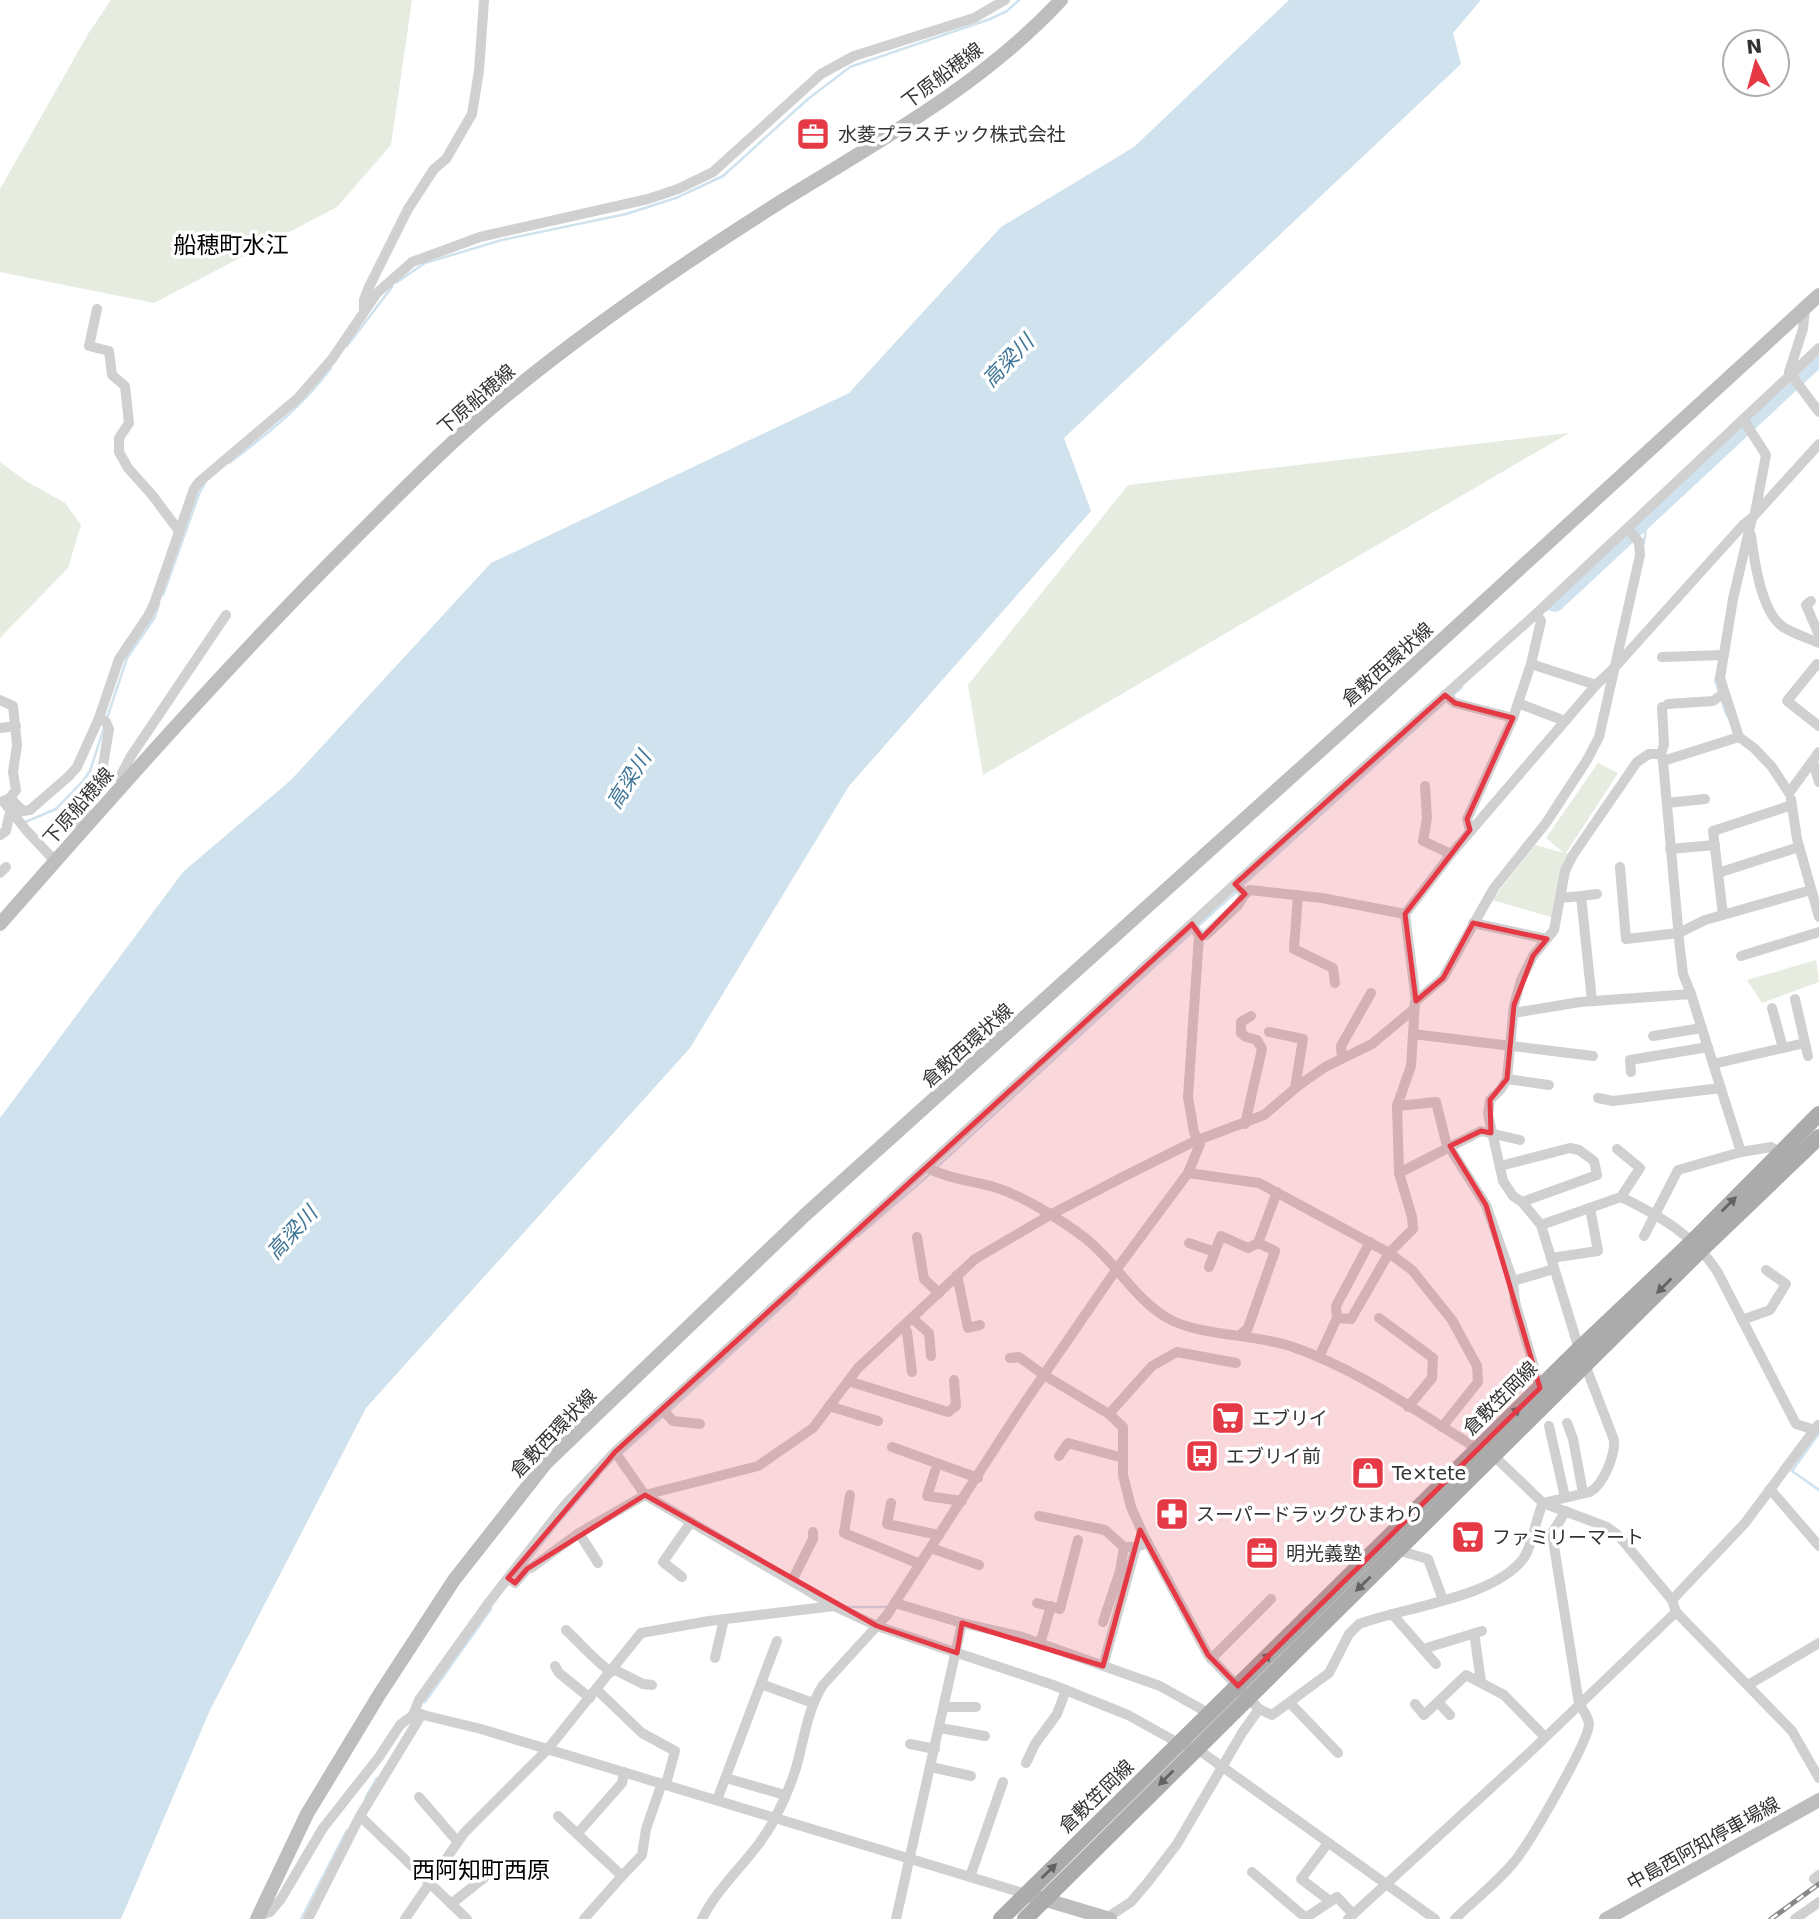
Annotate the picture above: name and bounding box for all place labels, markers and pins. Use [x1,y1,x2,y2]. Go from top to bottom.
office icon: 水菱プラスチック株式会社 [794,115,832,153]
place label: 水菱プラスチック株式会社 [838,123,1066,145]
supermarket icon: エブリイ [1209,1399,1247,1437]
place label: エブリイ [1252,1407,1328,1429]
bus stop icon: エブリイ前 [1183,1437,1221,1475]
place label: エブリイ前 [1226,1445,1321,1467]
shop icon: Te×tete [1349,1454,1387,1492]
place label: Te×tete [1391,1462,1466,1484]
pharmacy icon: スーパードラッグひまわり [1153,1495,1191,1533]
place label: スーパードラッグひまわり [1196,1503,1424,1525]
supermarket icon: ファミリーマート [1449,1518,1487,1556]
place label: ファミリーマート [1492,1526,1644,1548]
office icon: 明光義塾 [1243,1534,1281,1572]
place label: 明光義塾 [1286,1542,1362,1564]

